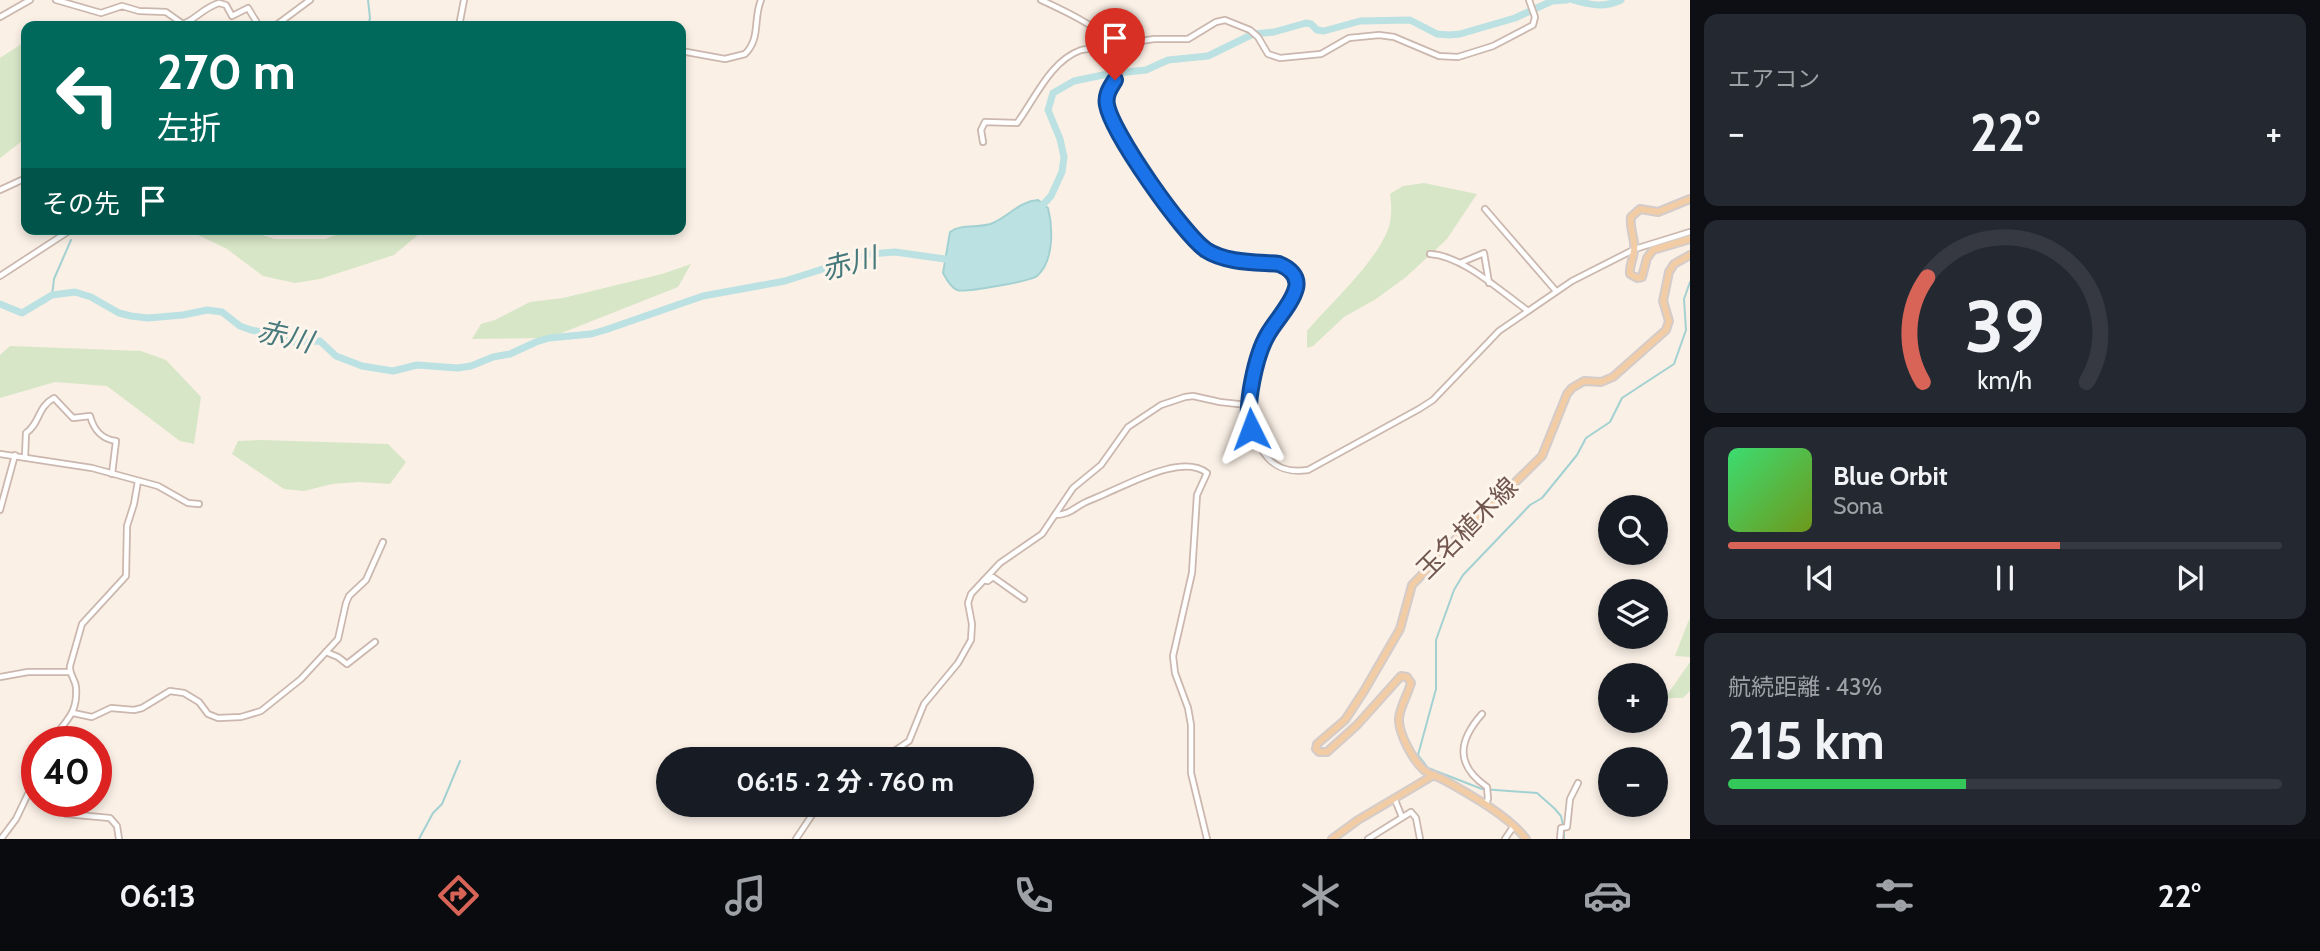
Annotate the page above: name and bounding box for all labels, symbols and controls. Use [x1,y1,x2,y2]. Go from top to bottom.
pin [1085,8,1145,80]
icon: arrive [1096,19,1134,57]
text: 270 m [157,42,296,101]
icon: left [42,49,133,140]
text: エアコン [1728,65,1820,93]
text: 22° [1970,101,2040,164]
text: 左折 [157,108,221,147]
text: − [1728,109,1745,156]
text: + [2265,109,2282,156]
icon: arrive [134,182,172,220]
text: その先 [42,188,120,220]
water label: 赤川 [818,239,883,286]
text: 39 [1965,283,2045,371]
water label: 赤川 [254,313,319,360]
text: km/h [1978,365,2032,395]
position arrow [1214,392,1288,466]
text: Blue Orbit [1833,460,1948,492]
street label: 玉名植木線 [1410,471,1524,585]
text: Sona [1833,492,1883,520]
map controls [1598,495,1668,817]
button: search [1598,495,1668,565]
icon: previous [1801,559,1839,597]
icon: pause [1986,559,2024,597]
icon: next [2171,559,2209,597]
button: layers [1598,579,1668,649]
button: + [1598,663,1668,733]
text: 航続距離 · 43% [1728,673,1882,701]
text: 215 km [1728,709,1885,772]
speed limit sign: 40 [21,726,112,817]
button: − [1598,747,1668,817]
text: 06:15 · 2 分 · 760 m [736,766,954,798]
icon: directions [434,871,483,920]
icon: music [721,871,770,920]
icon: phone [1009,871,1058,920]
icon: climate [1296,871,1345,920]
icon: car [1583,871,1632,920]
icon: filters [1870,871,1919,920]
text: 06:13 [119,876,196,915]
text: 22° [2158,876,2201,915]

